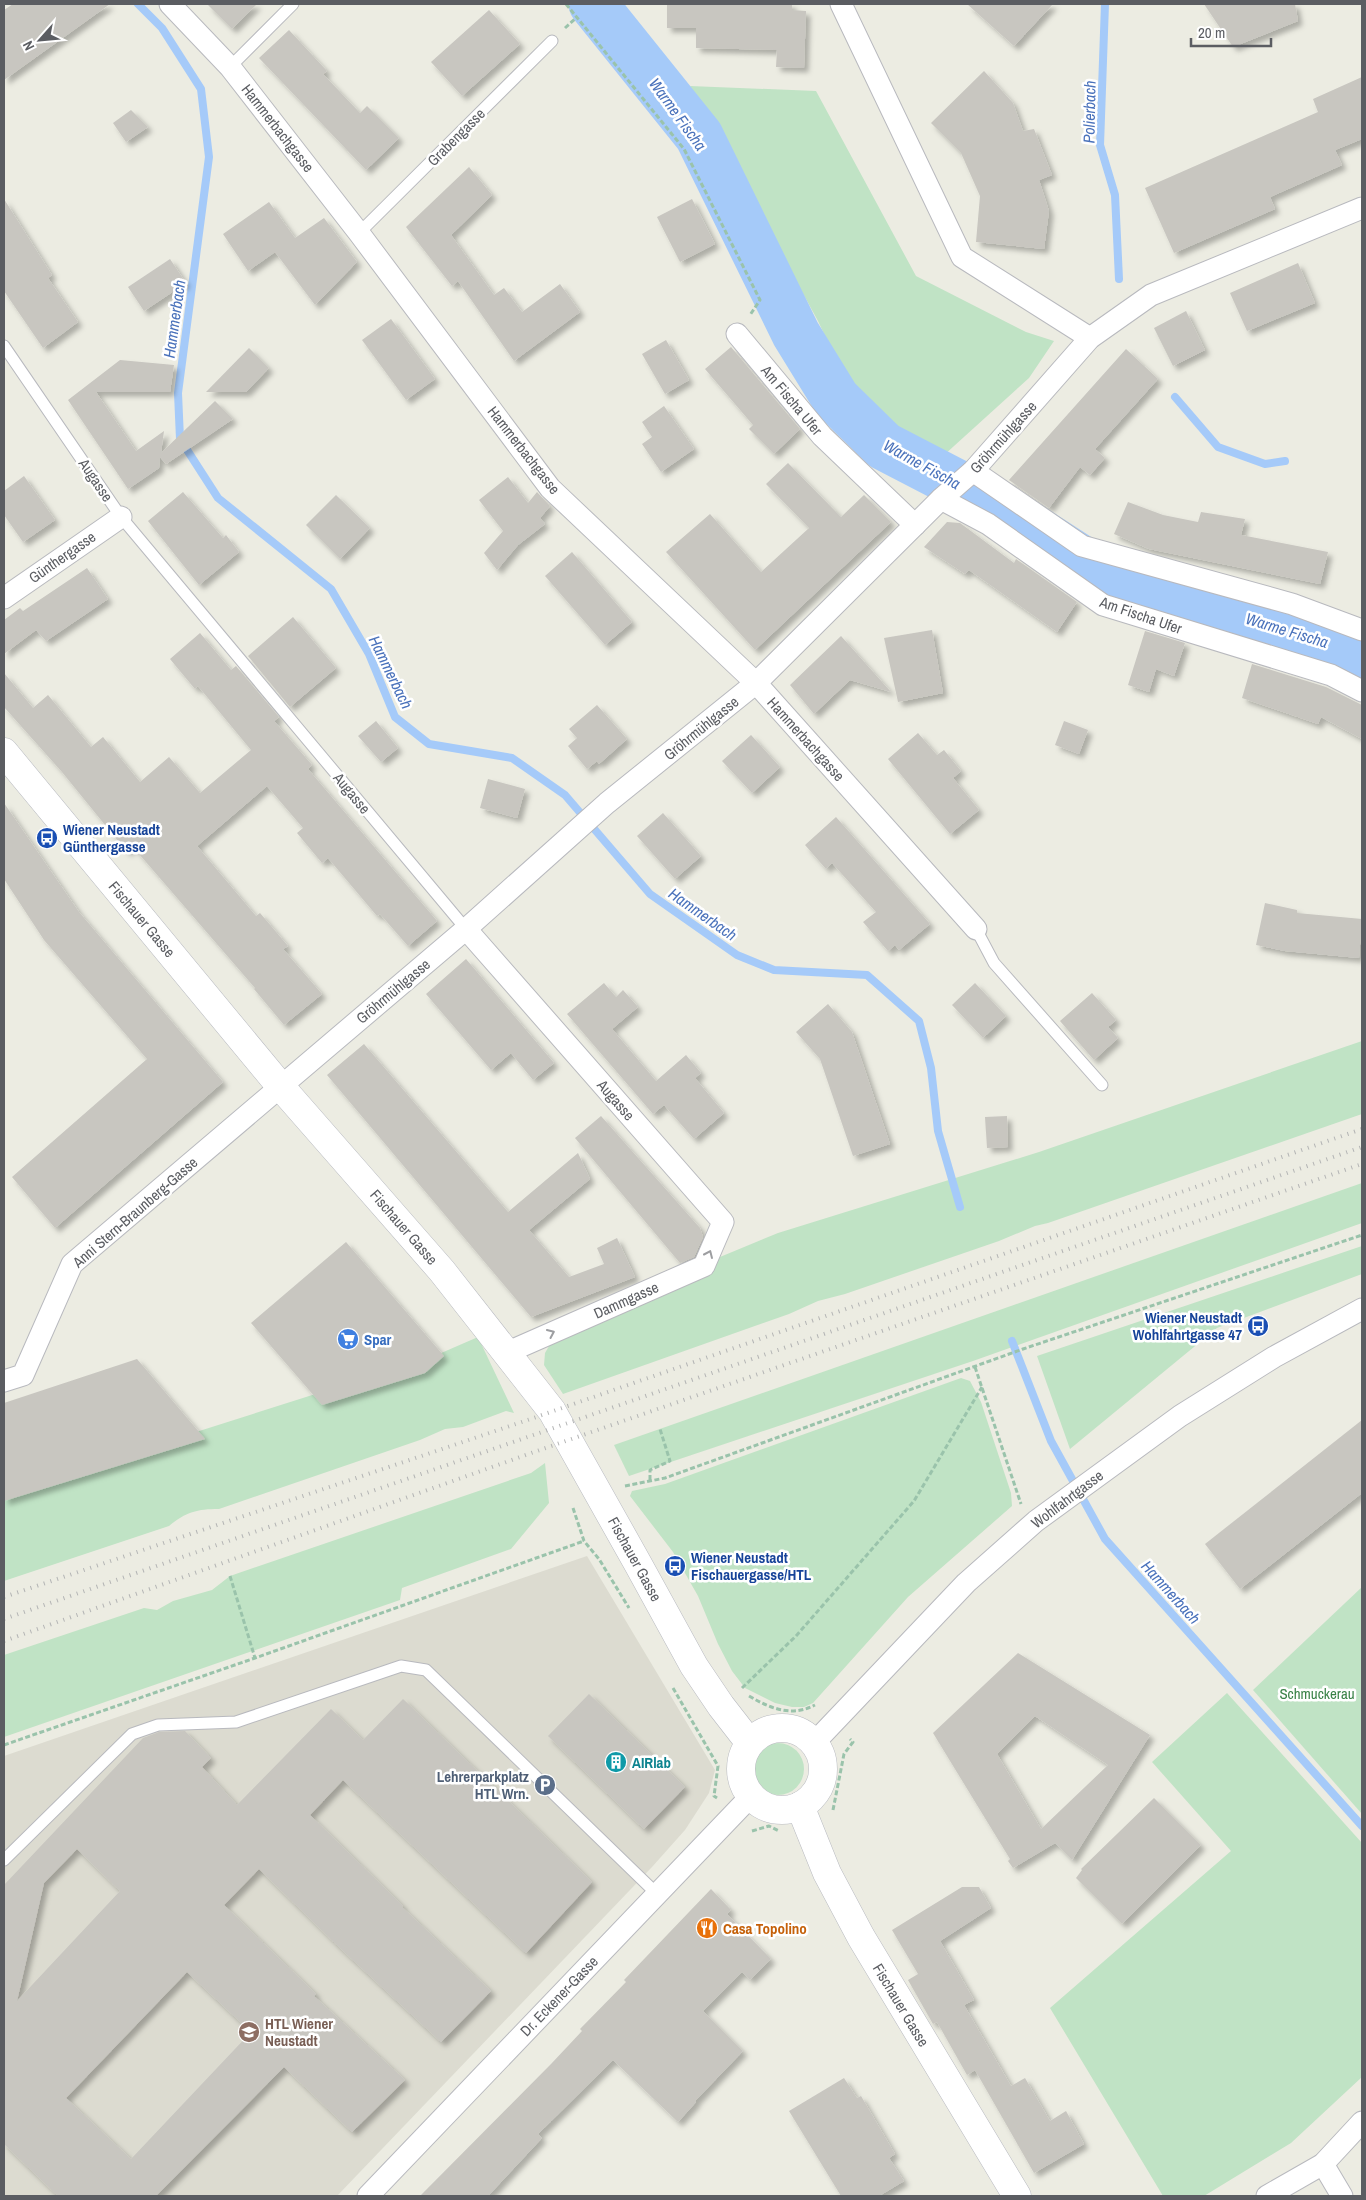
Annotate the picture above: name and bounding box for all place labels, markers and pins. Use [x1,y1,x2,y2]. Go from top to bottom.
place label: Wiener Neustadt Günthergasse [63,819,160,857]
bus stop icon: Wiener Neustadt Günthergasse [35,826,59,850]
place label: Wiener Neustadt Wohlfahrtgasse 47 [1133,1307,1242,1345]
bus stop icon: Wiener Neustadt Wohlfahrtgasse 47 [1246,1314,1270,1338]
supermarket icon: Spar [336,1327,360,1351]
place label: Spar [364,1329,392,1350]
place label: Wiener Neustadt Fischauergasse/HTL [691,1547,812,1585]
bus stop icon: Wiener Neustadt Fischauergasse/HTL [663,1554,687,1578]
building icon: AIRlab [604,1750,628,1774]
place label: AIRlab [632,1752,671,1773]
place label: Lehrerparkplatz HTL Wrn. [437,1766,529,1804]
parking icon: Lehrerparkplatz HTL Wrn. [533,1773,557,1797]
restaurant icon: Casa Topolino [695,1916,719,1940]
place label: Casa Topolino [723,1918,807,1939]
place label: HTL Wiener Neustadt [265,2013,333,2051]
school or university icon: HTL Wiener Neustadt [237,2020,261,2044]

